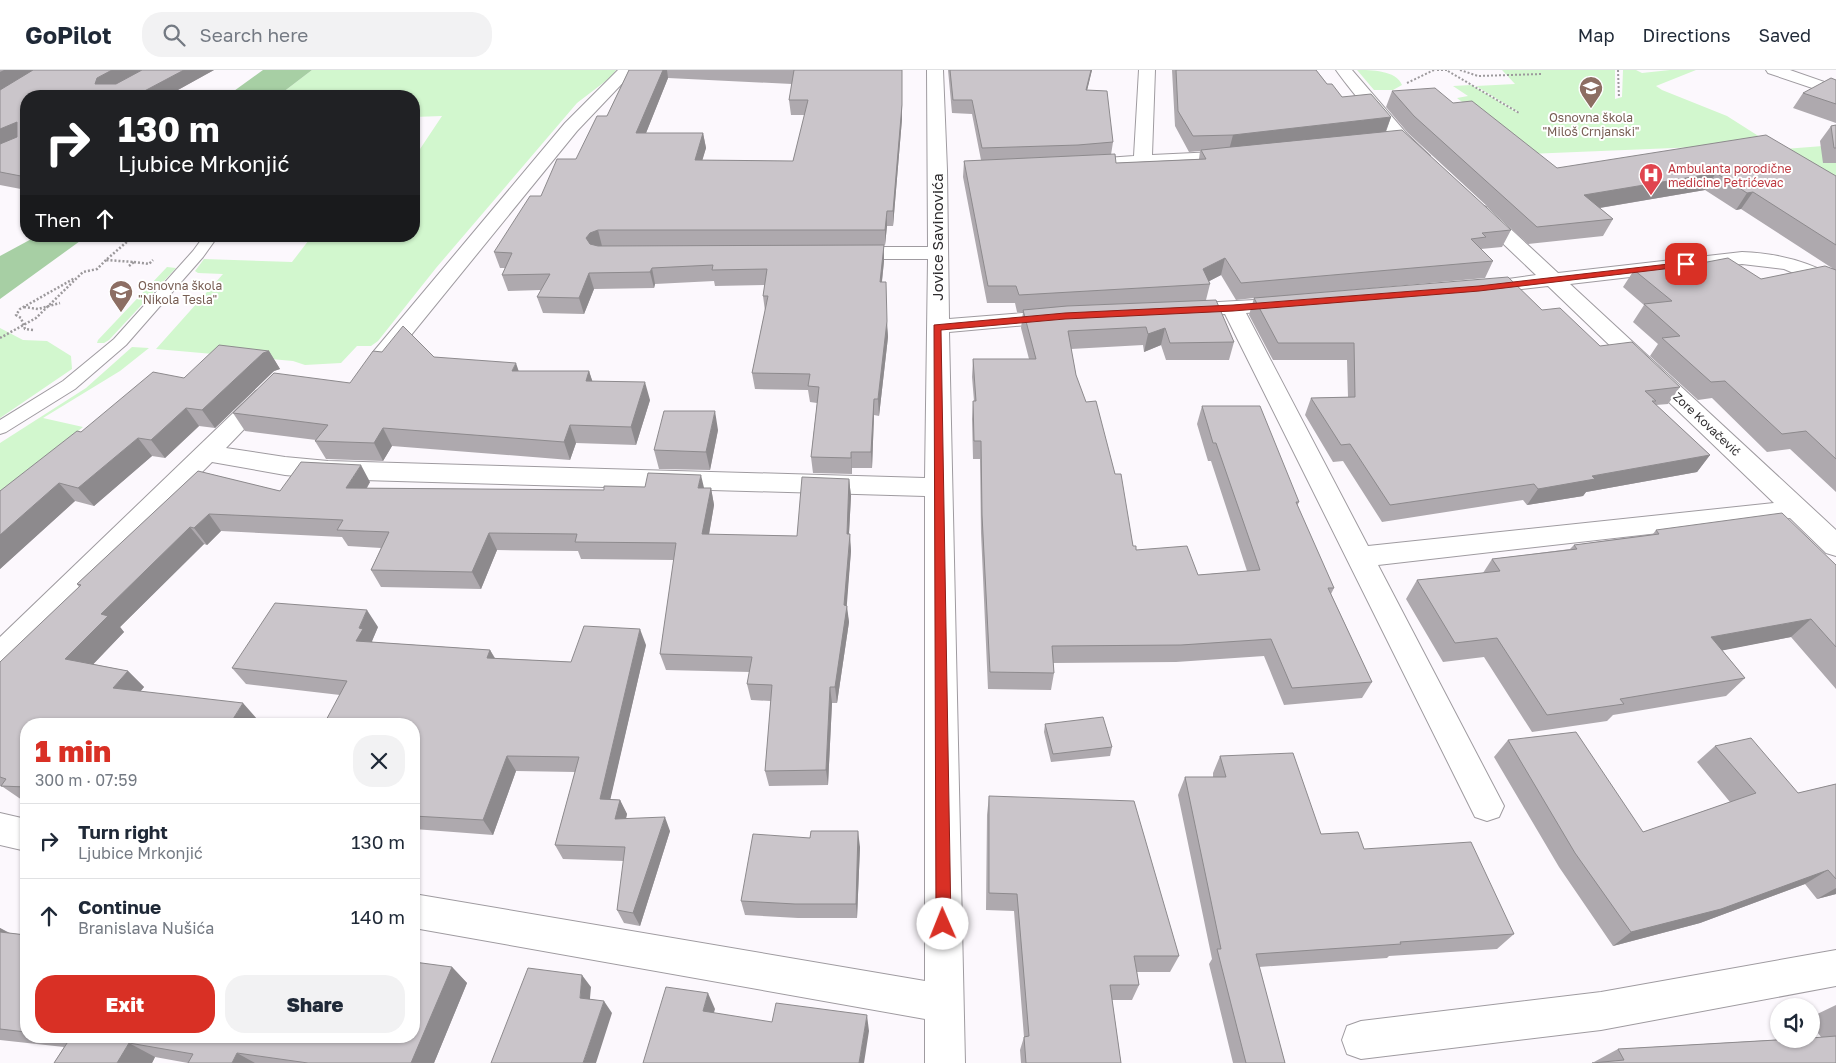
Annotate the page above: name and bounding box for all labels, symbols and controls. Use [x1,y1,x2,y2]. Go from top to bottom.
search box [142,12,492,57]
text: GoPilot [25,20,112,49]
icon: search [160,21,188,49]
text: Search here [200,23,308,46]
text: Map [1578,24,1614,46]
text: Directions [1642,24,1730,46]
text: Saved [1758,24,1811,46]
school or university icon: Osnovna škola "Miloš Crnjanski" [1578,75,1604,109]
text: 130 m [118,108,220,150]
icon: right [35,110,100,175]
place label: Osnovna škola "Miloš Crnjanski" [1542,110,1640,139]
text: Ljubice Mrkonjić [118,150,289,177]
place label: Ambulanta porodične medicine Petrićevac [1668,161,1792,190]
hospital icon: Ambulanta porodične medicine Petrićevac [1638,162,1664,196]
street label: Jovice Savinovića [928,173,946,301]
icon: ahead [91,205,119,233]
text: Then [35,208,81,231]
pin [1665,243,1707,285]
icon: arrive [1672,250,1700,278]
place label: Osnovna škola "Nikola Tesla" [138,278,222,307]
school or university icon: Osnovna škola "Nikola Tesla" [108,279,134,313]
street label: Zore Kovačević [1670,389,1744,459]
text: 1 min [35,733,111,769]
button: close [353,735,405,787]
text: 300 m · 07:59 [35,770,137,790]
text: Turn right [78,820,168,843]
icon: right [35,827,63,855]
text: 130 m [351,830,405,853]
text: Ljubice Mrkonjić [78,843,203,863]
text: Continue [78,895,161,918]
position arrow [916,897,968,949]
icon: ahead [35,902,63,930]
text: 140 m [351,905,405,928]
text: Branislava Nušića [78,918,214,938]
button: Exit [35,975,215,1033]
button: Share [225,975,405,1033]
map controls [1770,998,1820,1048]
button: sound [1770,998,1820,1048]

